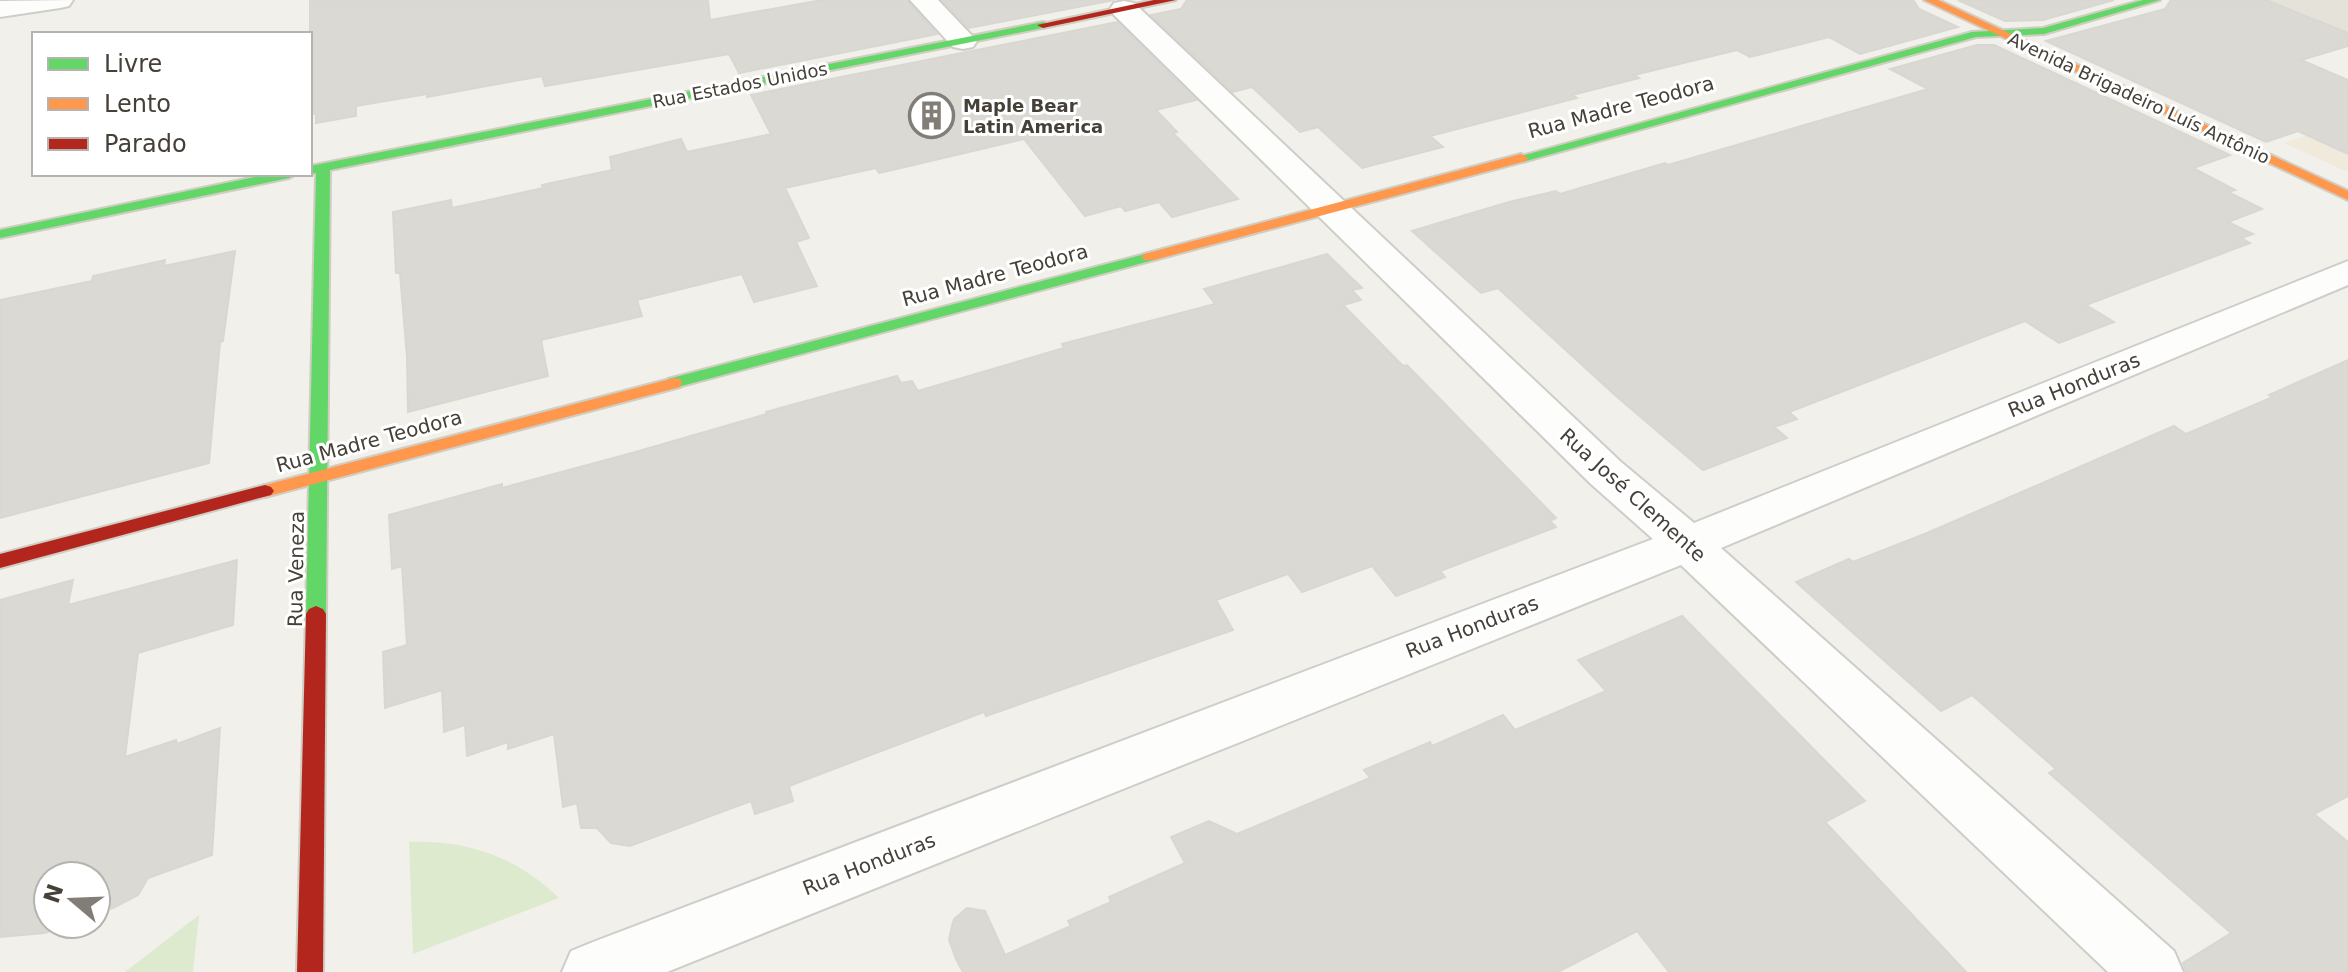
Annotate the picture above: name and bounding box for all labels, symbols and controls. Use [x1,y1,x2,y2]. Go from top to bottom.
street label: Avenida Brigadeiro Luís Antônio [2005,28,2273,168]
legend [32,32,312,176]
text: Livre [104,50,162,78]
street label: Rua Estados Unidos [651,58,829,112]
street label: Rua Madre Teodora [1525,71,1717,143]
text: Lento [104,90,171,118]
building icon: Maple Bear Latin America [908,91,956,139]
place label: Maple Bear Latin America [963,95,1103,137]
text: Parado [104,130,187,158]
street label: Rua Madre Teodora [899,239,1091,311]
street label: Rua Honduras [2004,348,2144,422]
street label: Rua Madre Teodora [273,405,465,477]
street label: Rua José Clemente [1555,423,1711,567]
street label: Rua Veneza [283,511,309,627]
street label: Rua Honduras [1402,591,1542,663]
street label: Rua Honduras [799,828,939,900]
north arrow [32,860,112,940]
text: N [39,881,68,906]

